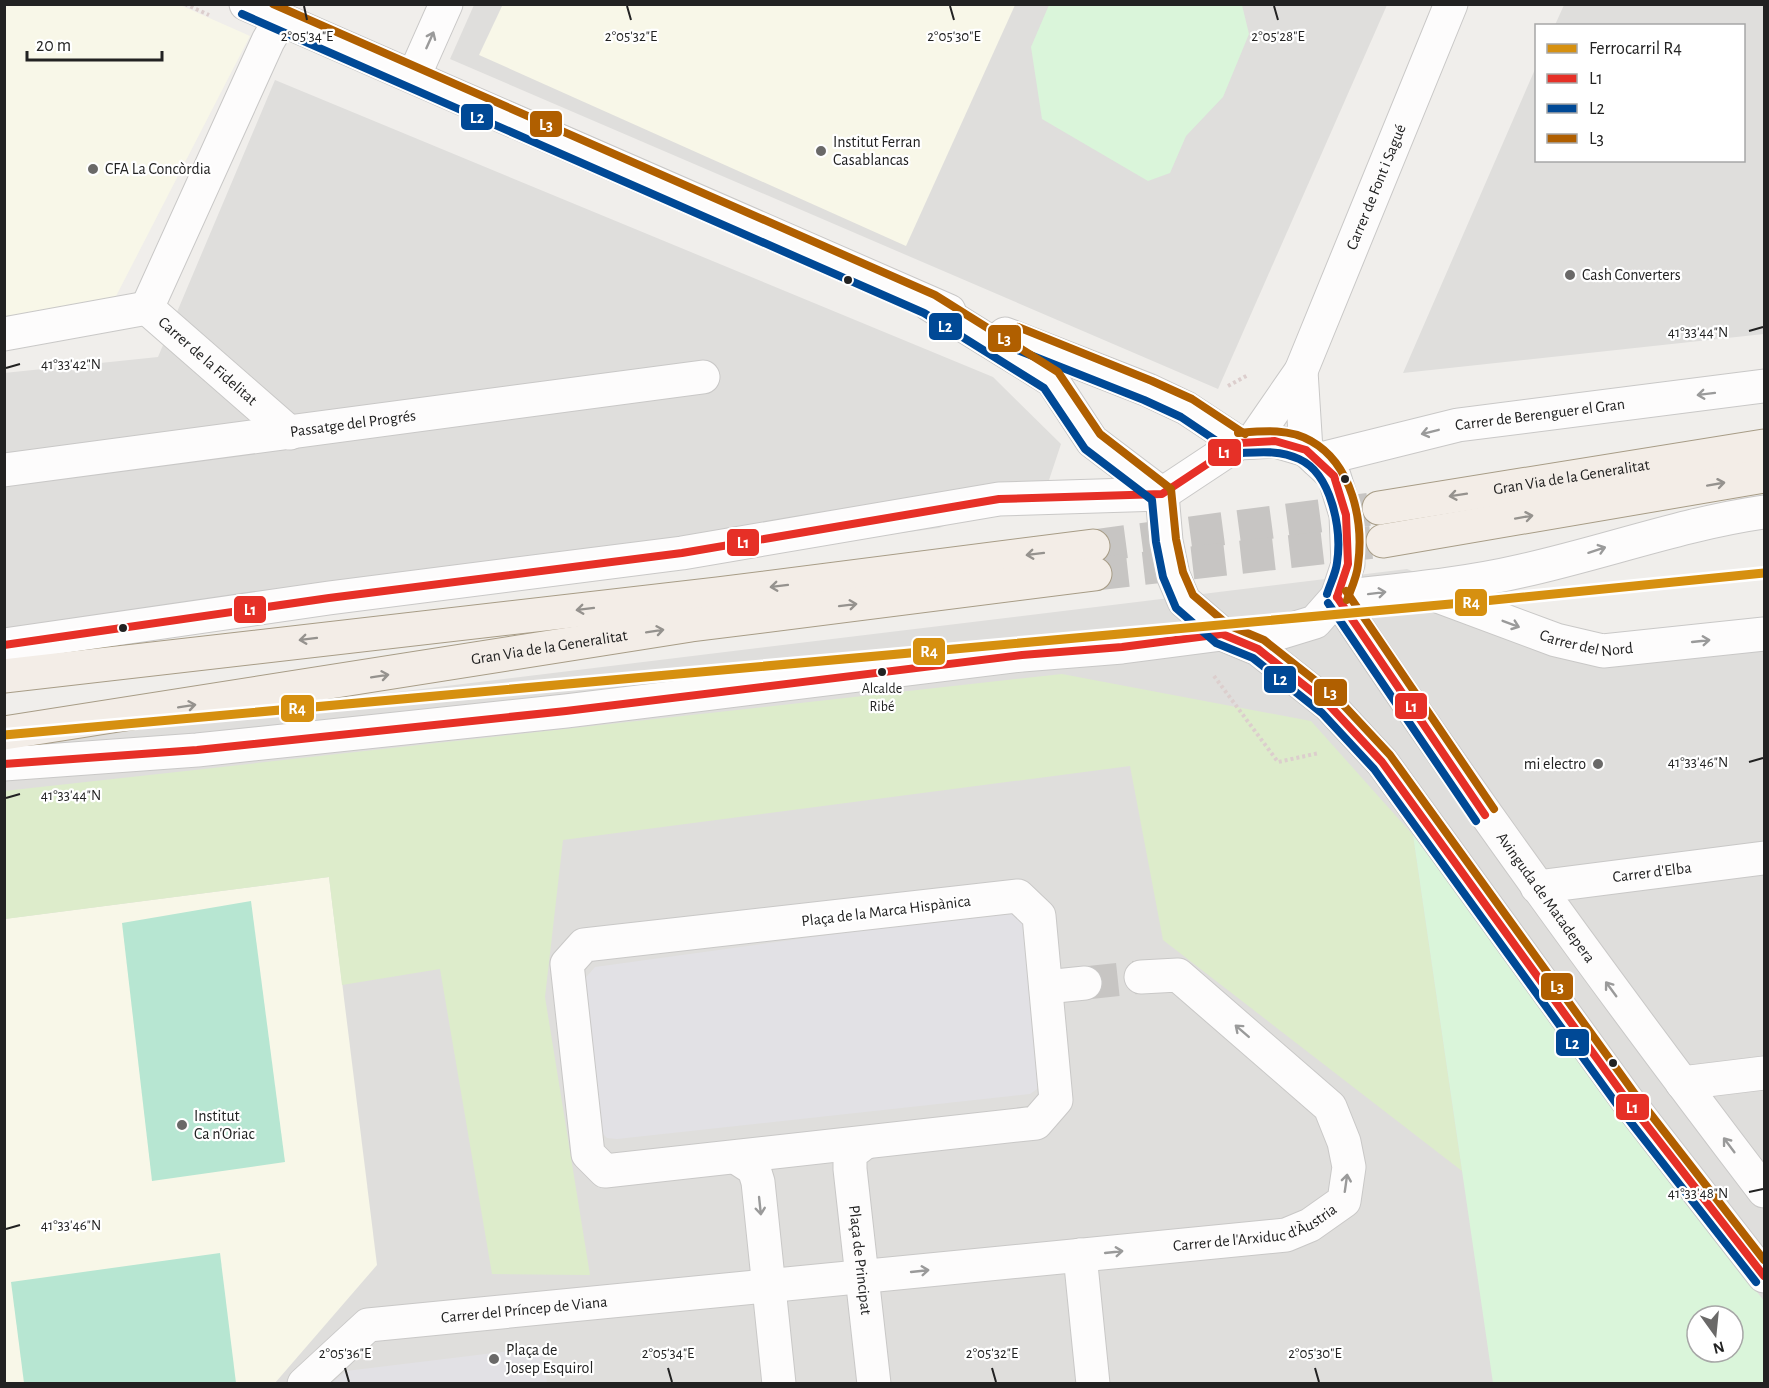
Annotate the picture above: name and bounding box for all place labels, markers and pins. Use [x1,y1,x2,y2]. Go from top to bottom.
place label: Institut Ferran Casablancas [833,134,921,168]
marker: Institut Ferran Casablancas [814,144,828,158]
place label: CFA La Concòrdia [105,161,211,177]
marker: CFA La Concòrdia [86,162,100,176]
place label: Cash Converters [1582,267,1681,283]
marker: Cash Converters [1563,268,1577,282]
unlabelled marker [842,274,854,286]
unlabelled marker [1339,473,1351,485]
unlabelled marker [117,622,129,634]
marker: Alcalde Ribé [876,666,888,678]
place label: Alcalde Ribé [862,682,902,714]
place label: mi electro [1524,756,1586,772]
marker: mi electro [1591,757,1605,771]
unlabelled marker [1607,1057,1619,1069]
place label: Institut Ca n'Oriac [194,1108,255,1142]
marker: Institut Ca n'Oriac [175,1118,189,1132]
place label: Plaça de Josep Esquirol [506,1342,593,1376]
marker: Plaça de Josep Esquirol [487,1352,501,1366]

